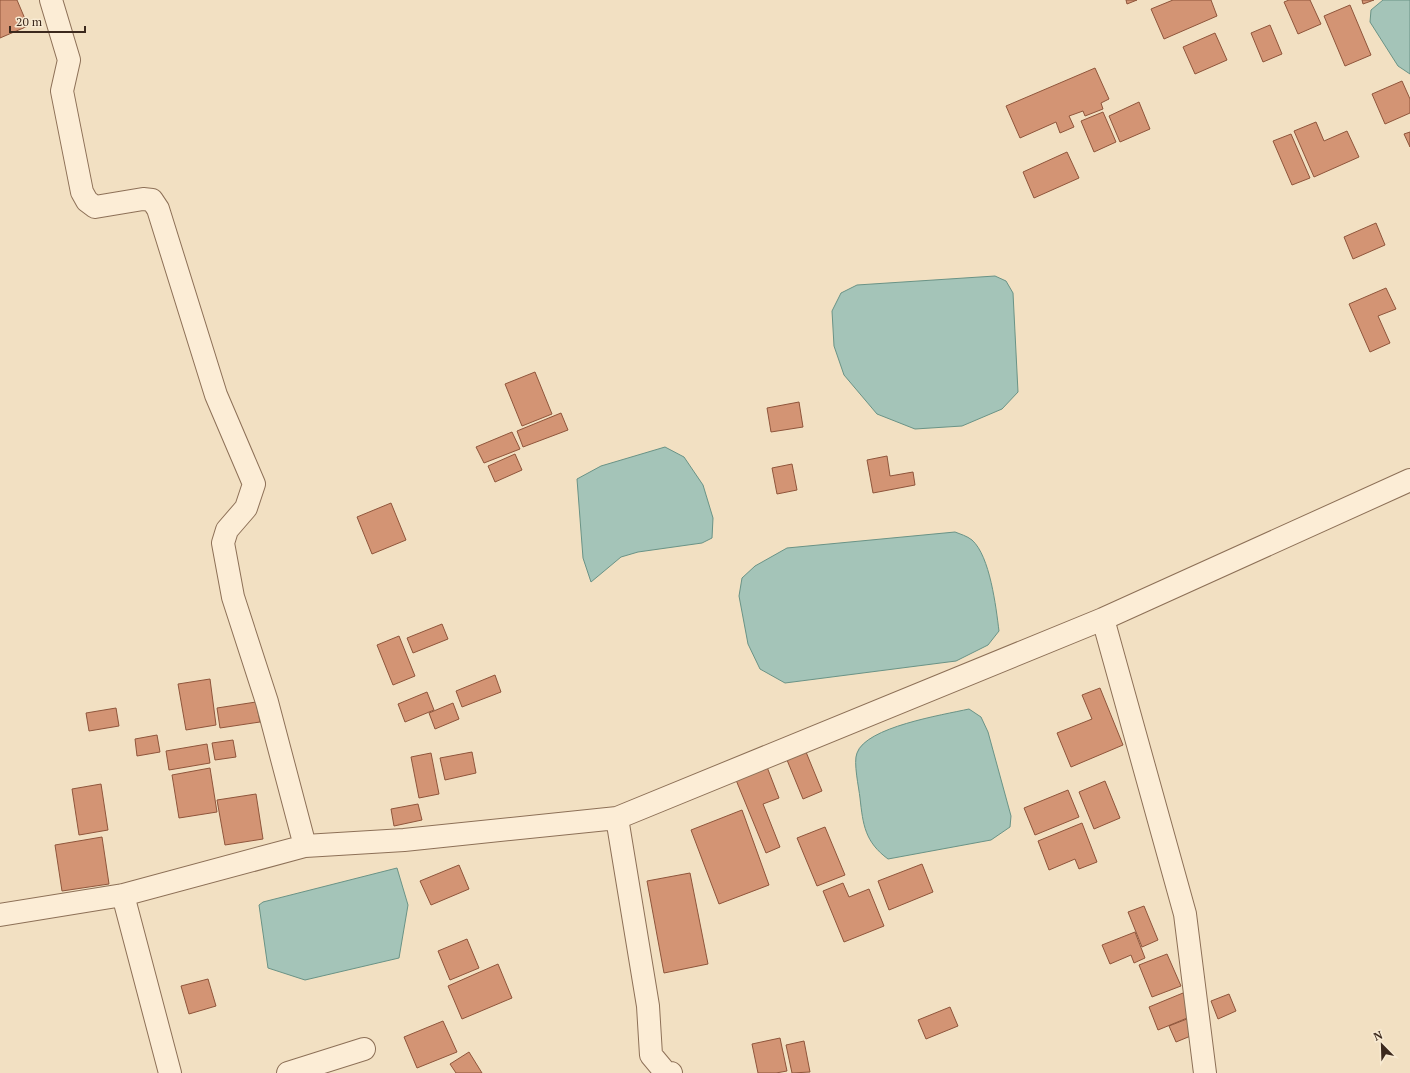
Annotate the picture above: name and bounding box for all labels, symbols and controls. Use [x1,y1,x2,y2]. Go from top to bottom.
scale bar [10,8,85,34]
text: 20 m [16,14,43,29]
north arrow [1362,1025,1402,1065]
text: N [1372,1027,1385,1044]

